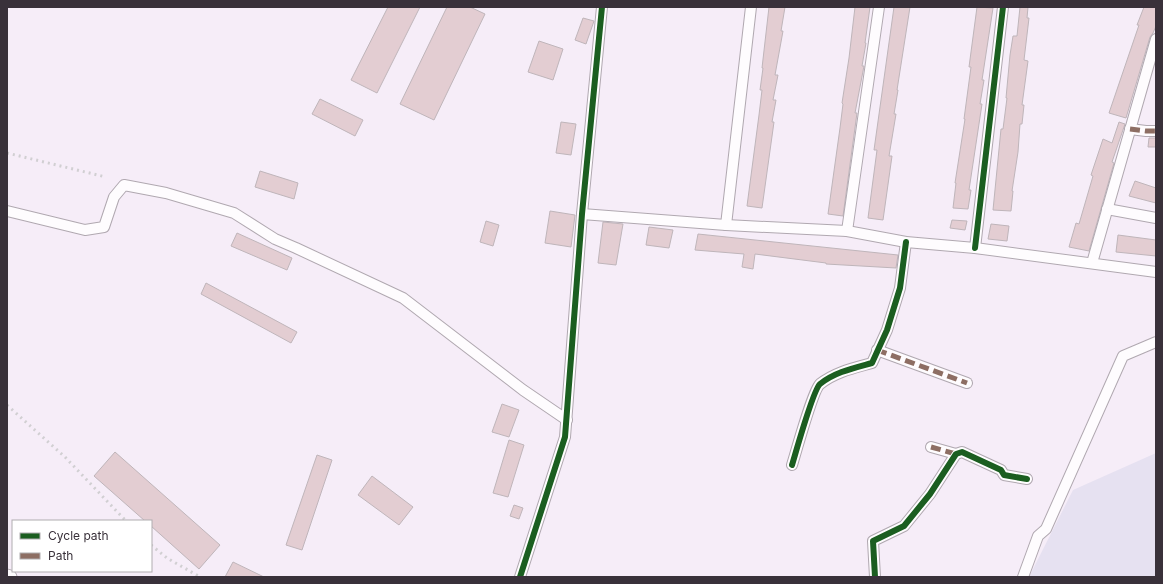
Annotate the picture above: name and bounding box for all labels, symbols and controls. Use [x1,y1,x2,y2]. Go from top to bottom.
legend [12,520,152,572]
text: Cycle path [48,528,109,543]
text: Path [48,548,73,563]

